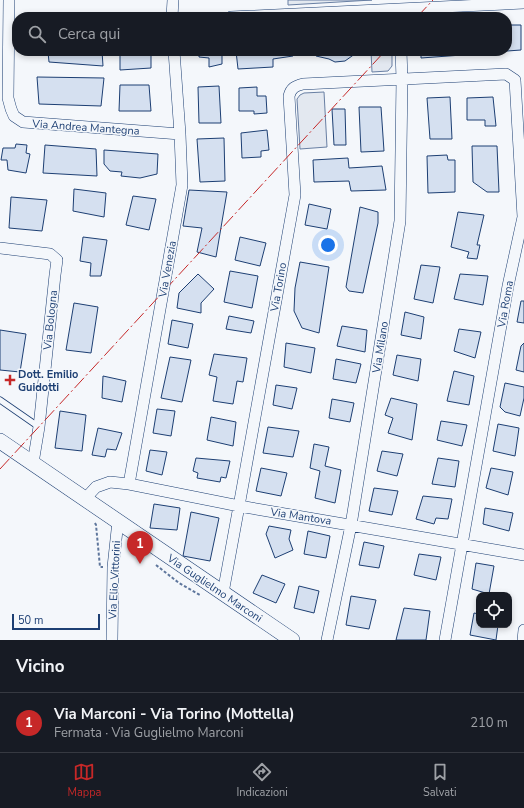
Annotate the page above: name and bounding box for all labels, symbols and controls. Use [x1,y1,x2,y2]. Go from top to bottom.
search box [12,12,512,56]
icon: search [26,23,48,45]
text: Cerca qui [58,24,120,44]
street label: Via Andrea Mantegna [31,116,140,139]
your location [318,235,338,255]
street label: Via Venezia [155,239,180,300]
street label: Via Torino [267,261,290,314]
street label: Via Roma [494,279,517,330]
street label: Via Bologna [40,289,61,352]
street label: Via Milano [369,320,392,375]
place label: Dott. Emilio Guidotti [18,367,78,395]
marker: Dott. Emilio Guidotti [5,375,15,385]
street label: Via Mantova [268,504,333,529]
pin: 1 [127,531,153,564]
street label: Via Elio Vittorini [105,540,124,621]
street label: Via Guglielmo Marconi [163,550,265,626]
map controls [476,592,512,628]
button: locate [476,592,512,628]
scale bar [12,612,100,631]
text: 50 m [18,613,43,628]
text: Vicino [16,655,65,678]
text: Via Marconi - Via Torino (Mottella) [54,704,295,724]
text: 1 [25,714,33,732]
text: 210 m [470,714,508,732]
text: Fermata · Via Guglielmo Marconi [54,724,244,742]
tab: Mappa [68,761,101,800]
tab: Indicazioni [236,761,288,800]
tab: Salvati [423,761,456,800]

